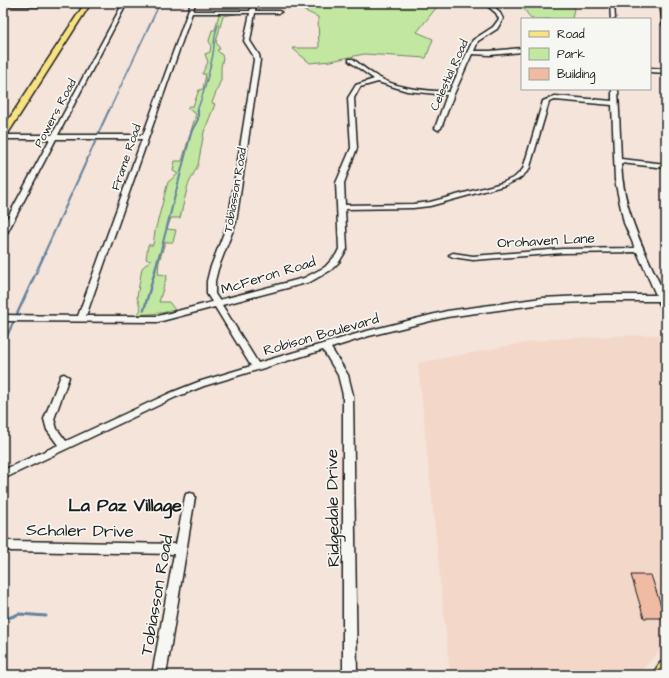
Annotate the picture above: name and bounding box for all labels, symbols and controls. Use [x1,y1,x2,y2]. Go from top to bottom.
legend [521,18,651,90]
text: Road [557,26,585,43]
street label: Celestial Road [426,37,473,114]
text: Park [557,46,585,63]
text: Building [557,66,595,84]
street label: Powers Road [30,76,81,151]
street label: Frame Road [107,122,146,193]
street label: Tobiasson Road [220,146,251,234]
street label: Orohaven Lane [497,228,596,254]
street label: McFeron Road [218,252,318,300]
street label: Robison Boulevard [261,309,381,361]
street label: Ridgedale Drive [320,449,347,567]
district label: La Paz Village [68,493,182,519]
street label: Schaler Drive [26,518,134,544]
street label: Tobiasson Road [135,533,179,657]

